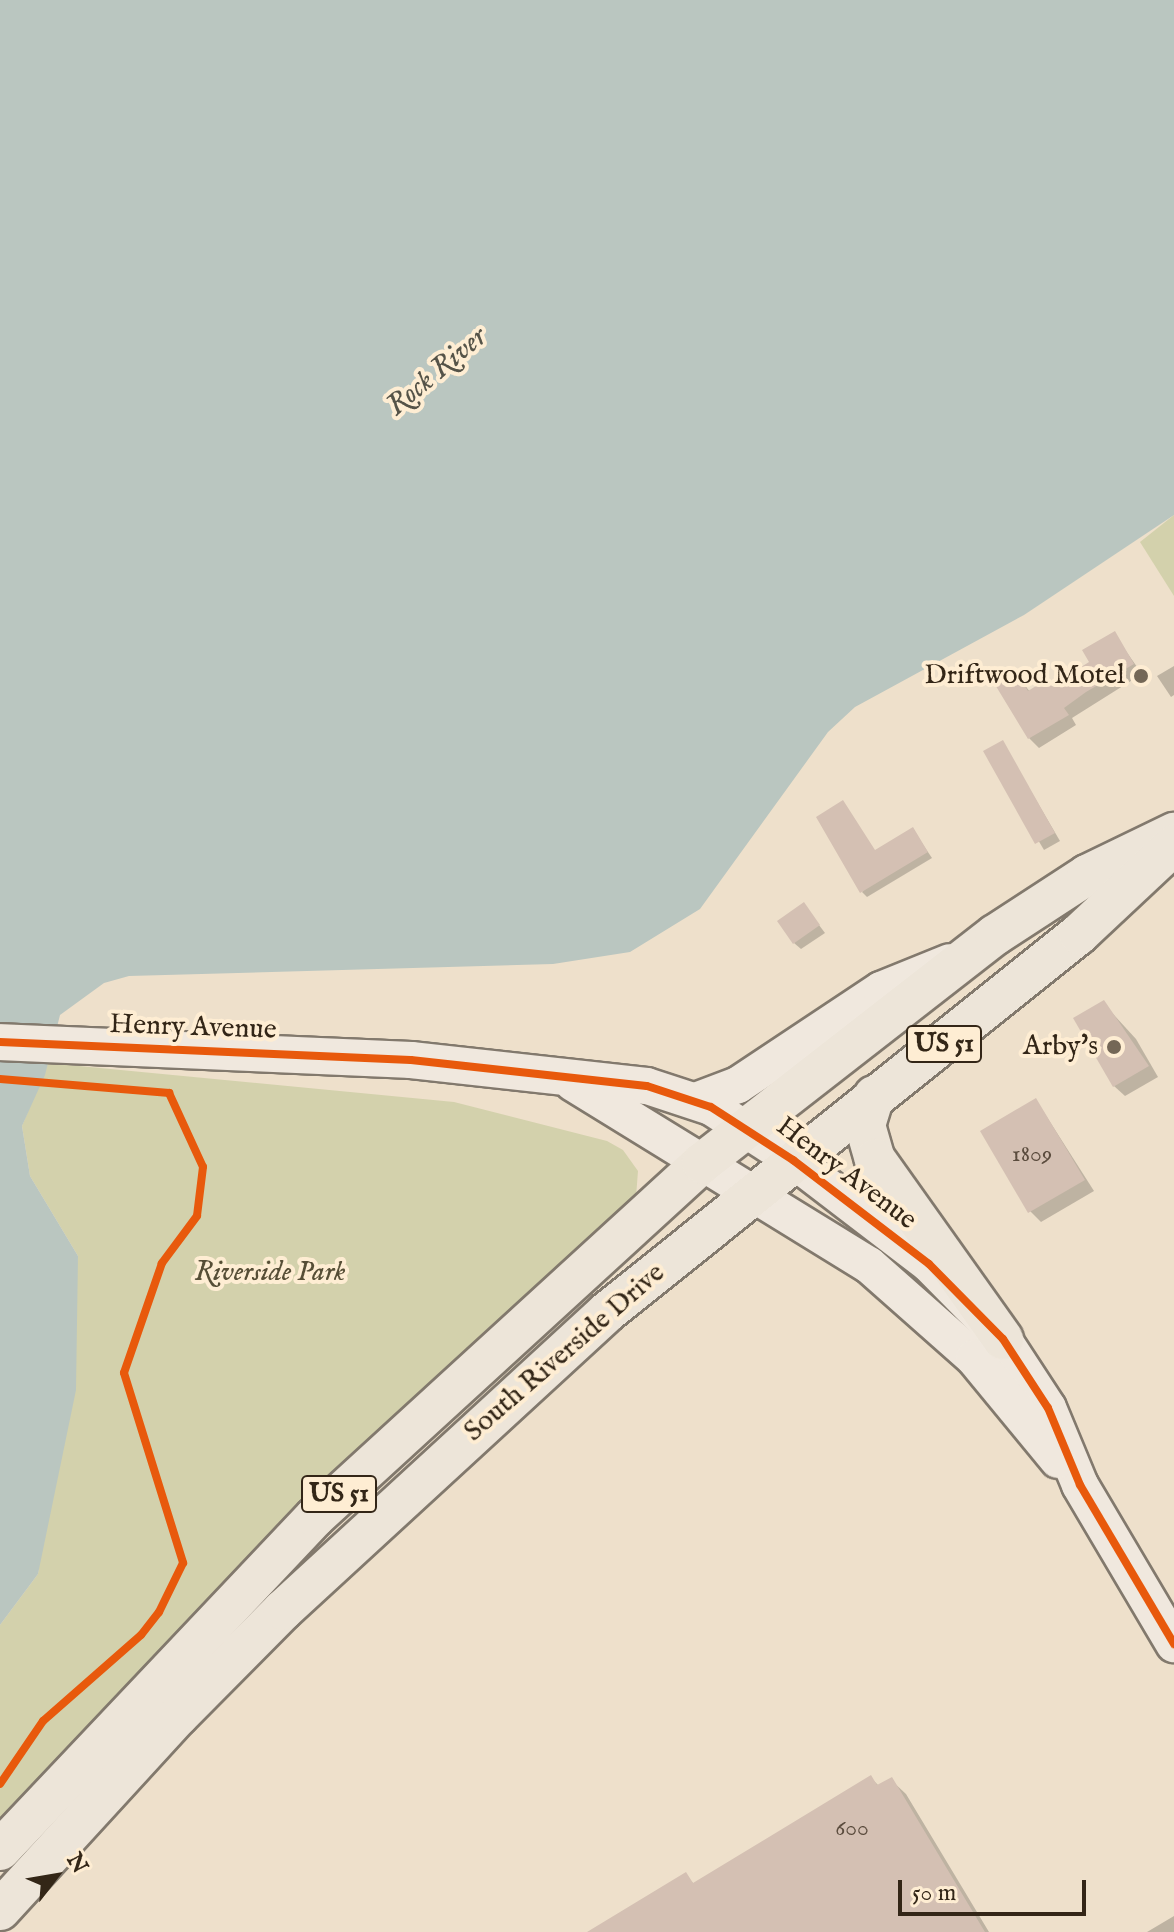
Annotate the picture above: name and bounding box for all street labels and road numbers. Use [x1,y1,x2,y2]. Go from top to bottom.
street label: Henry Avenue [109,1008,277,1048]
road number: US 51 [906,1022,982,1066]
street label: Henry Avenue [769,1110,923,1238]
street label: South Riverside Drive [458,1257,672,1449]
road number: US 51 [301,1472,377,1516]

